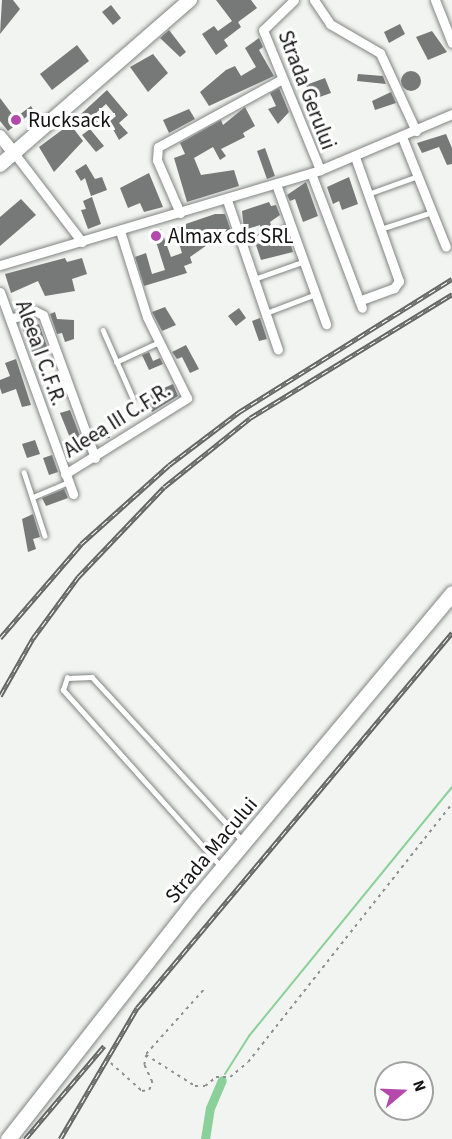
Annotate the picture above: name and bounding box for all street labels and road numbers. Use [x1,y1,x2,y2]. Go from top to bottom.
street label: Strada Gerului [273,27,341,153]
street label: Aleea I C.F.R. [10,297,72,409]
street label: Aleea III C.F.R. [59,377,175,463]
street label: Strada Macului [159,792,263,908]

